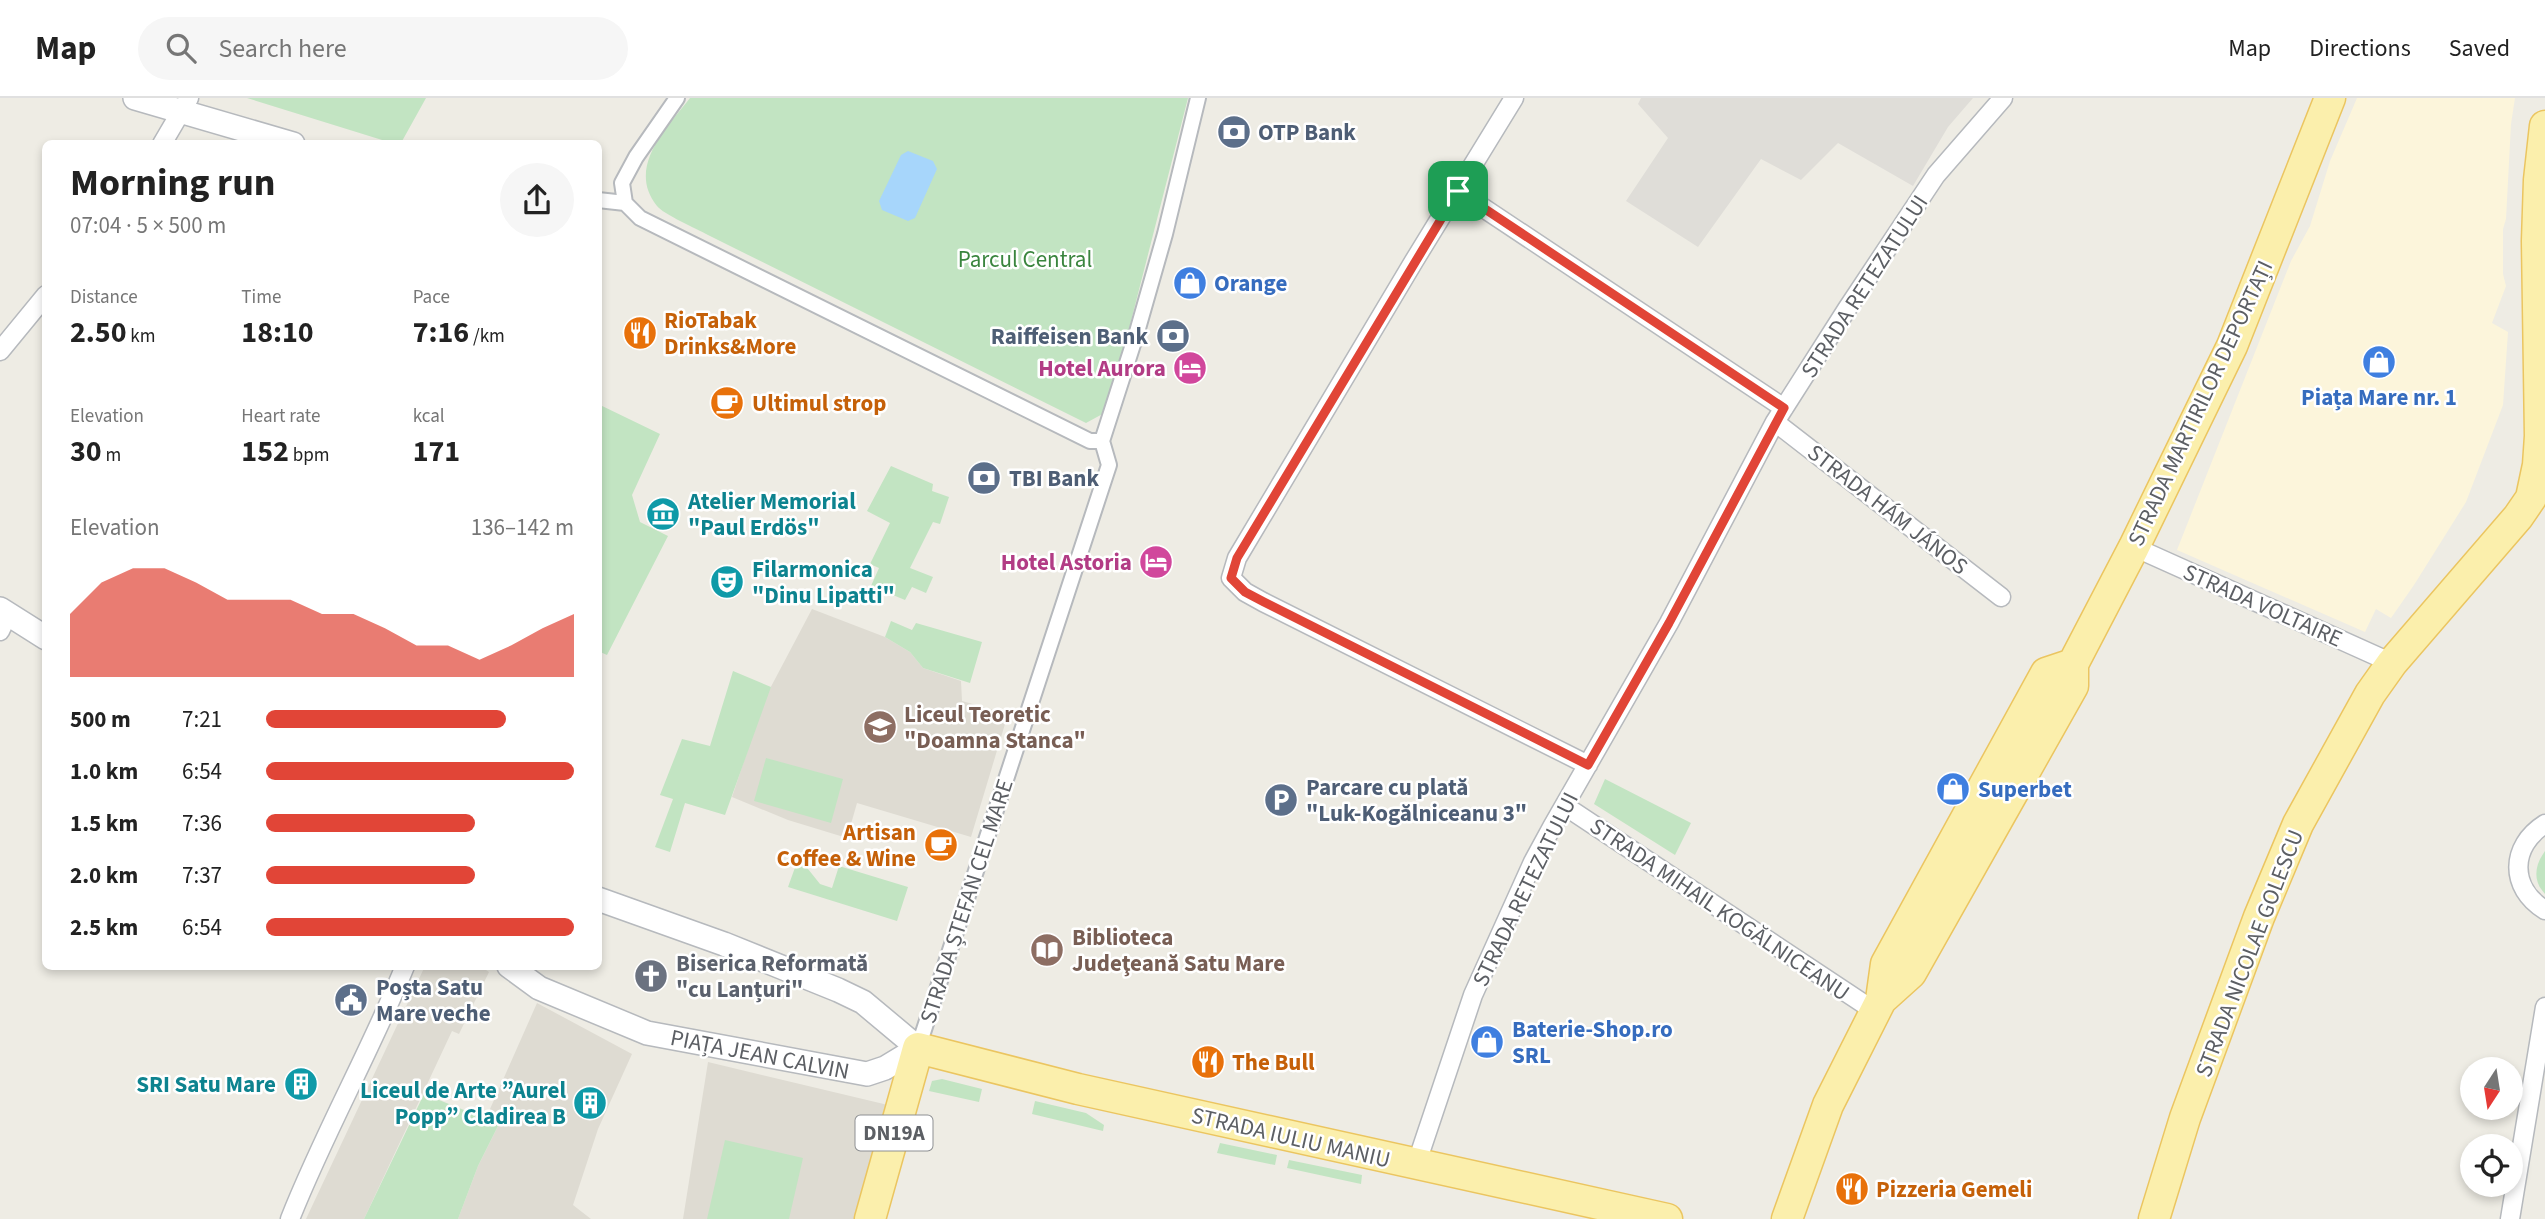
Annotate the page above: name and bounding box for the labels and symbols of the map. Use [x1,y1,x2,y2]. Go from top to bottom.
bank icon: OTP Bank [1215,113,1253,151]
place label: OTP Bank [1258,116,1356,149]
pin [1428,161,1488,221]
street label: STRADA RETEZATULUI [1793,188,1936,384]
park label: Parcul Central [958,243,1092,276]
street label: STRADA MARTIRILOR DEPORTAȚI [2120,255,2281,552]
shop icon: Orange [1171,264,1209,302]
place label: Orange [1214,267,1287,300]
place label: RioTabak Drinks&More [664,304,797,363]
restaurant icon: RioTabak Drinks&More [621,314,659,352]
bank icon: Raiffeisen Bank [1154,317,1192,355]
place label: Raiffeisen Bank [991,320,1148,353]
shop icon: Piața Mare nr. 1 [2360,343,2398,381]
hotel icon: Hotel Aurora [1171,349,1209,387]
place label: Hotel Aurora [1038,352,1166,385]
place label: Piața Mare nr. 1 [2301,381,2457,414]
cafe icon: Ultimul strop [708,384,746,422]
place label: Ultimul strop [752,387,886,420]
street label: STRADA HÁM JÁNOS [1801,436,1975,583]
bank icon: TBI Bank [965,459,1003,497]
place label: TBI Bank [1009,462,1099,495]
place label: Atelier Memorial "Paul Erdös" [687,485,856,544]
museum icon: Atelier Memorial "Paul Erdös" [644,495,682,533]
hotel icon: Hotel Astoria [1137,543,1175,581]
place label: Hotel Astoria [1001,546,1132,579]
place label: Filarmonica "Dinu Lipatti" [752,553,895,612]
street label: STRADA VOLTAIRE [2178,556,2348,655]
theatre icon: Filarmonica "Dinu Lipatti" [708,563,746,601]
place label: Liceul Teoretic "Doamna Stanca" [904,698,1086,757]
school or university icon: Liceul Teoretic "Doamna Stanca" [861,708,899,746]
shop icon: Superbet [1934,770,1972,808]
place label: Parcare cu plată "Luk-Kogălniceanu 3" [1306,771,1527,830]
place label: Superbet [1978,773,2072,806]
street label: STRADA ȘTEFAN CEL MARE [911,775,1022,1027]
parking icon: Parcare cu plată "Luk-Kogălniceanu 3" [1262,781,1300,819]
street label: STRADA RETEZATULUI [1464,787,1587,992]
street label: STRADA MIHAIL KOGĂLNICEANU [1583,810,1856,1009]
place label: Artisan Coffee & Wine [777,816,916,875]
street label: STRADA NICOLAE GOLESCU [2187,825,2312,1082]
cafe icon: Artisan Coffee & Wine [922,826,960,864]
place label: Biblioteca Judeţeană Satu Mare [1072,921,1285,980]
library icon: Biblioteca Judeţeană Satu Mare [1028,931,1066,969]
place label: Biserica Reformată "cu Lanțuri" [676,947,868,1006]
church icon: Biserica Reformată "cu Lanțuri" [632,957,670,995]
place label: Poșta Satu Mare veche [376,971,491,1030]
public building icon: Poșta Satu Mare veche [332,981,370,1019]
place label: Baterie-Shop.ro SRL [1512,1013,1673,1072]
street label: PIAȚA JEAN CALVIN [668,1021,852,1088]
shop icon: Baterie-Shop.ro SRL [1468,1023,1506,1061]
restaurant icon: The Bull [1189,1043,1227,1081]
place label: The Bull [1232,1046,1315,1079]
north arrow [2460,1057,2524,1120]
building icon: SRI Satu Mare [282,1065,320,1103]
place label: SRI Satu Mare [136,1068,276,1101]
place label: Liceul de Arte ”Aurel Popp” Cladirea B [360,1074,566,1133]
building icon: Liceul de Arte ”Aurel Popp” Cladirea B [571,1084,609,1122]
street label: STRADA IULIU MANIU [1188,1099,1394,1176]
road number: DN19A [856,1116,932,1150]
restaurant icon: Pizzeria Gemeli [1833,1170,1871,1208]
place label: Pizzeria Gemeli [1876,1173,2032,1206]

